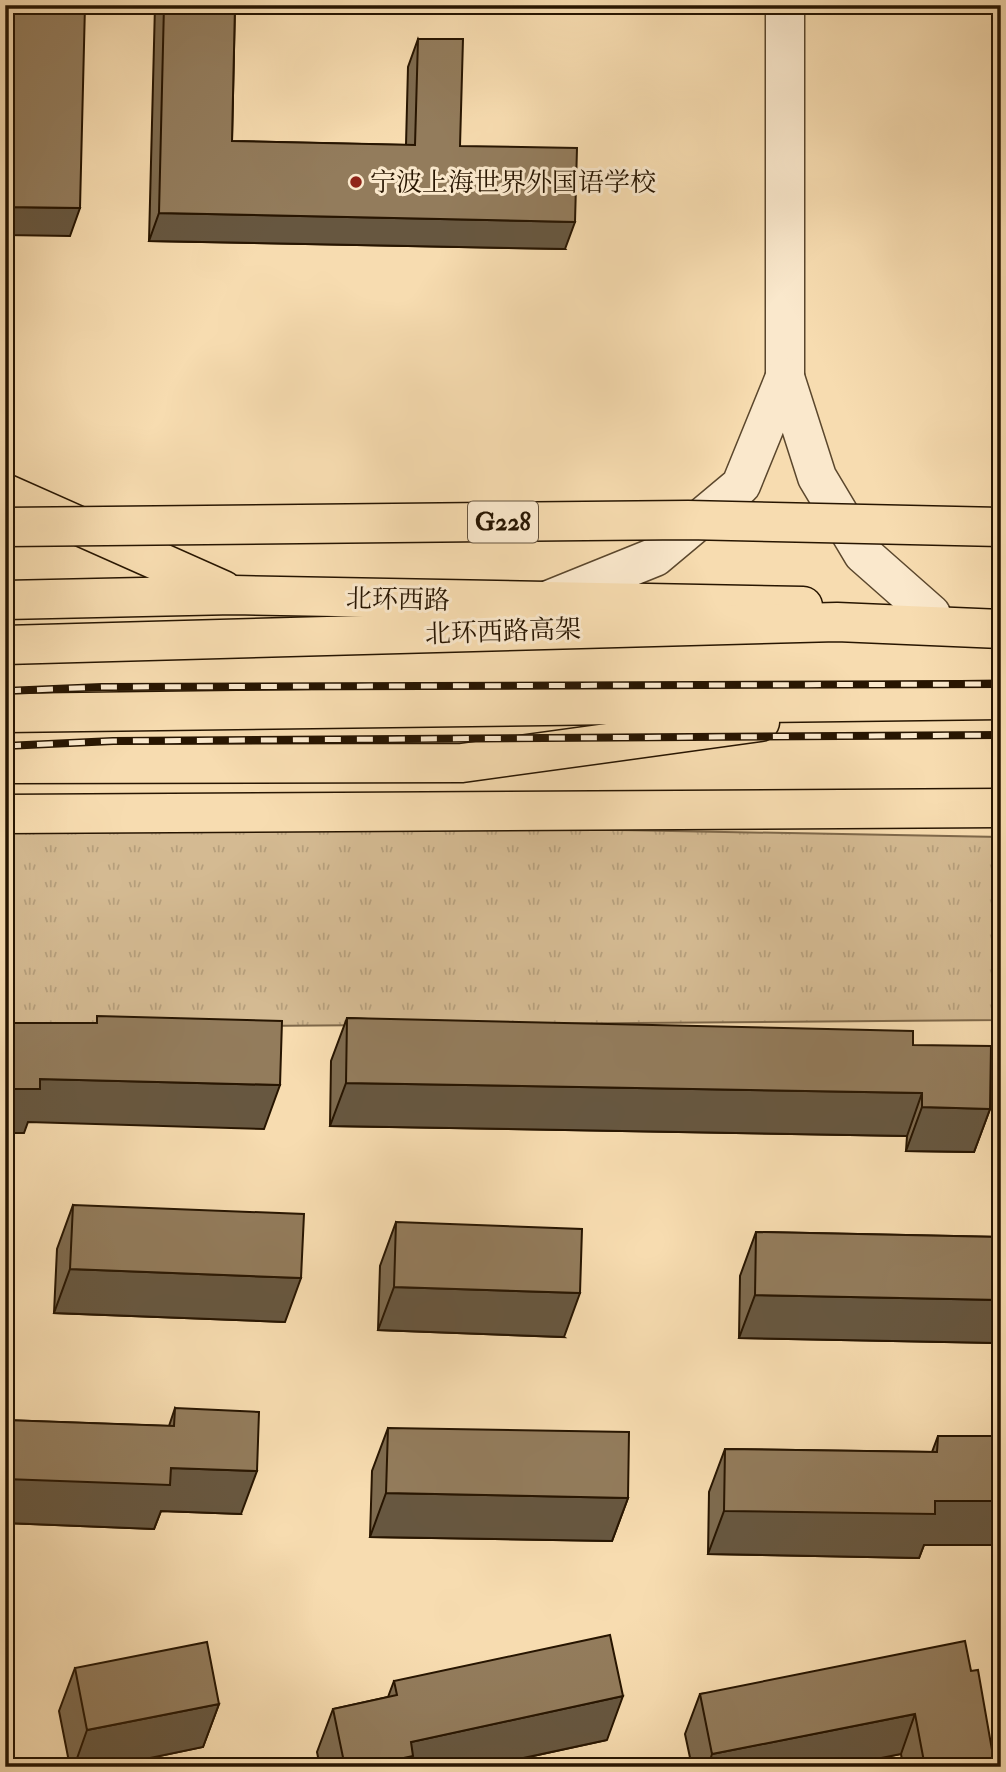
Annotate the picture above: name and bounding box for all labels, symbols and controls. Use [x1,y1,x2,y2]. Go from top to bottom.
place label: 宁波上海世界外国语学校 [370,167,656,199]
marker: 宁波上海世界外国语学校 [348,174,364,190]
road number: G228 [468,502,538,542]
street label: 北环西路 [346,583,450,617]
street label: 北环西路高架 [425,613,582,651]

